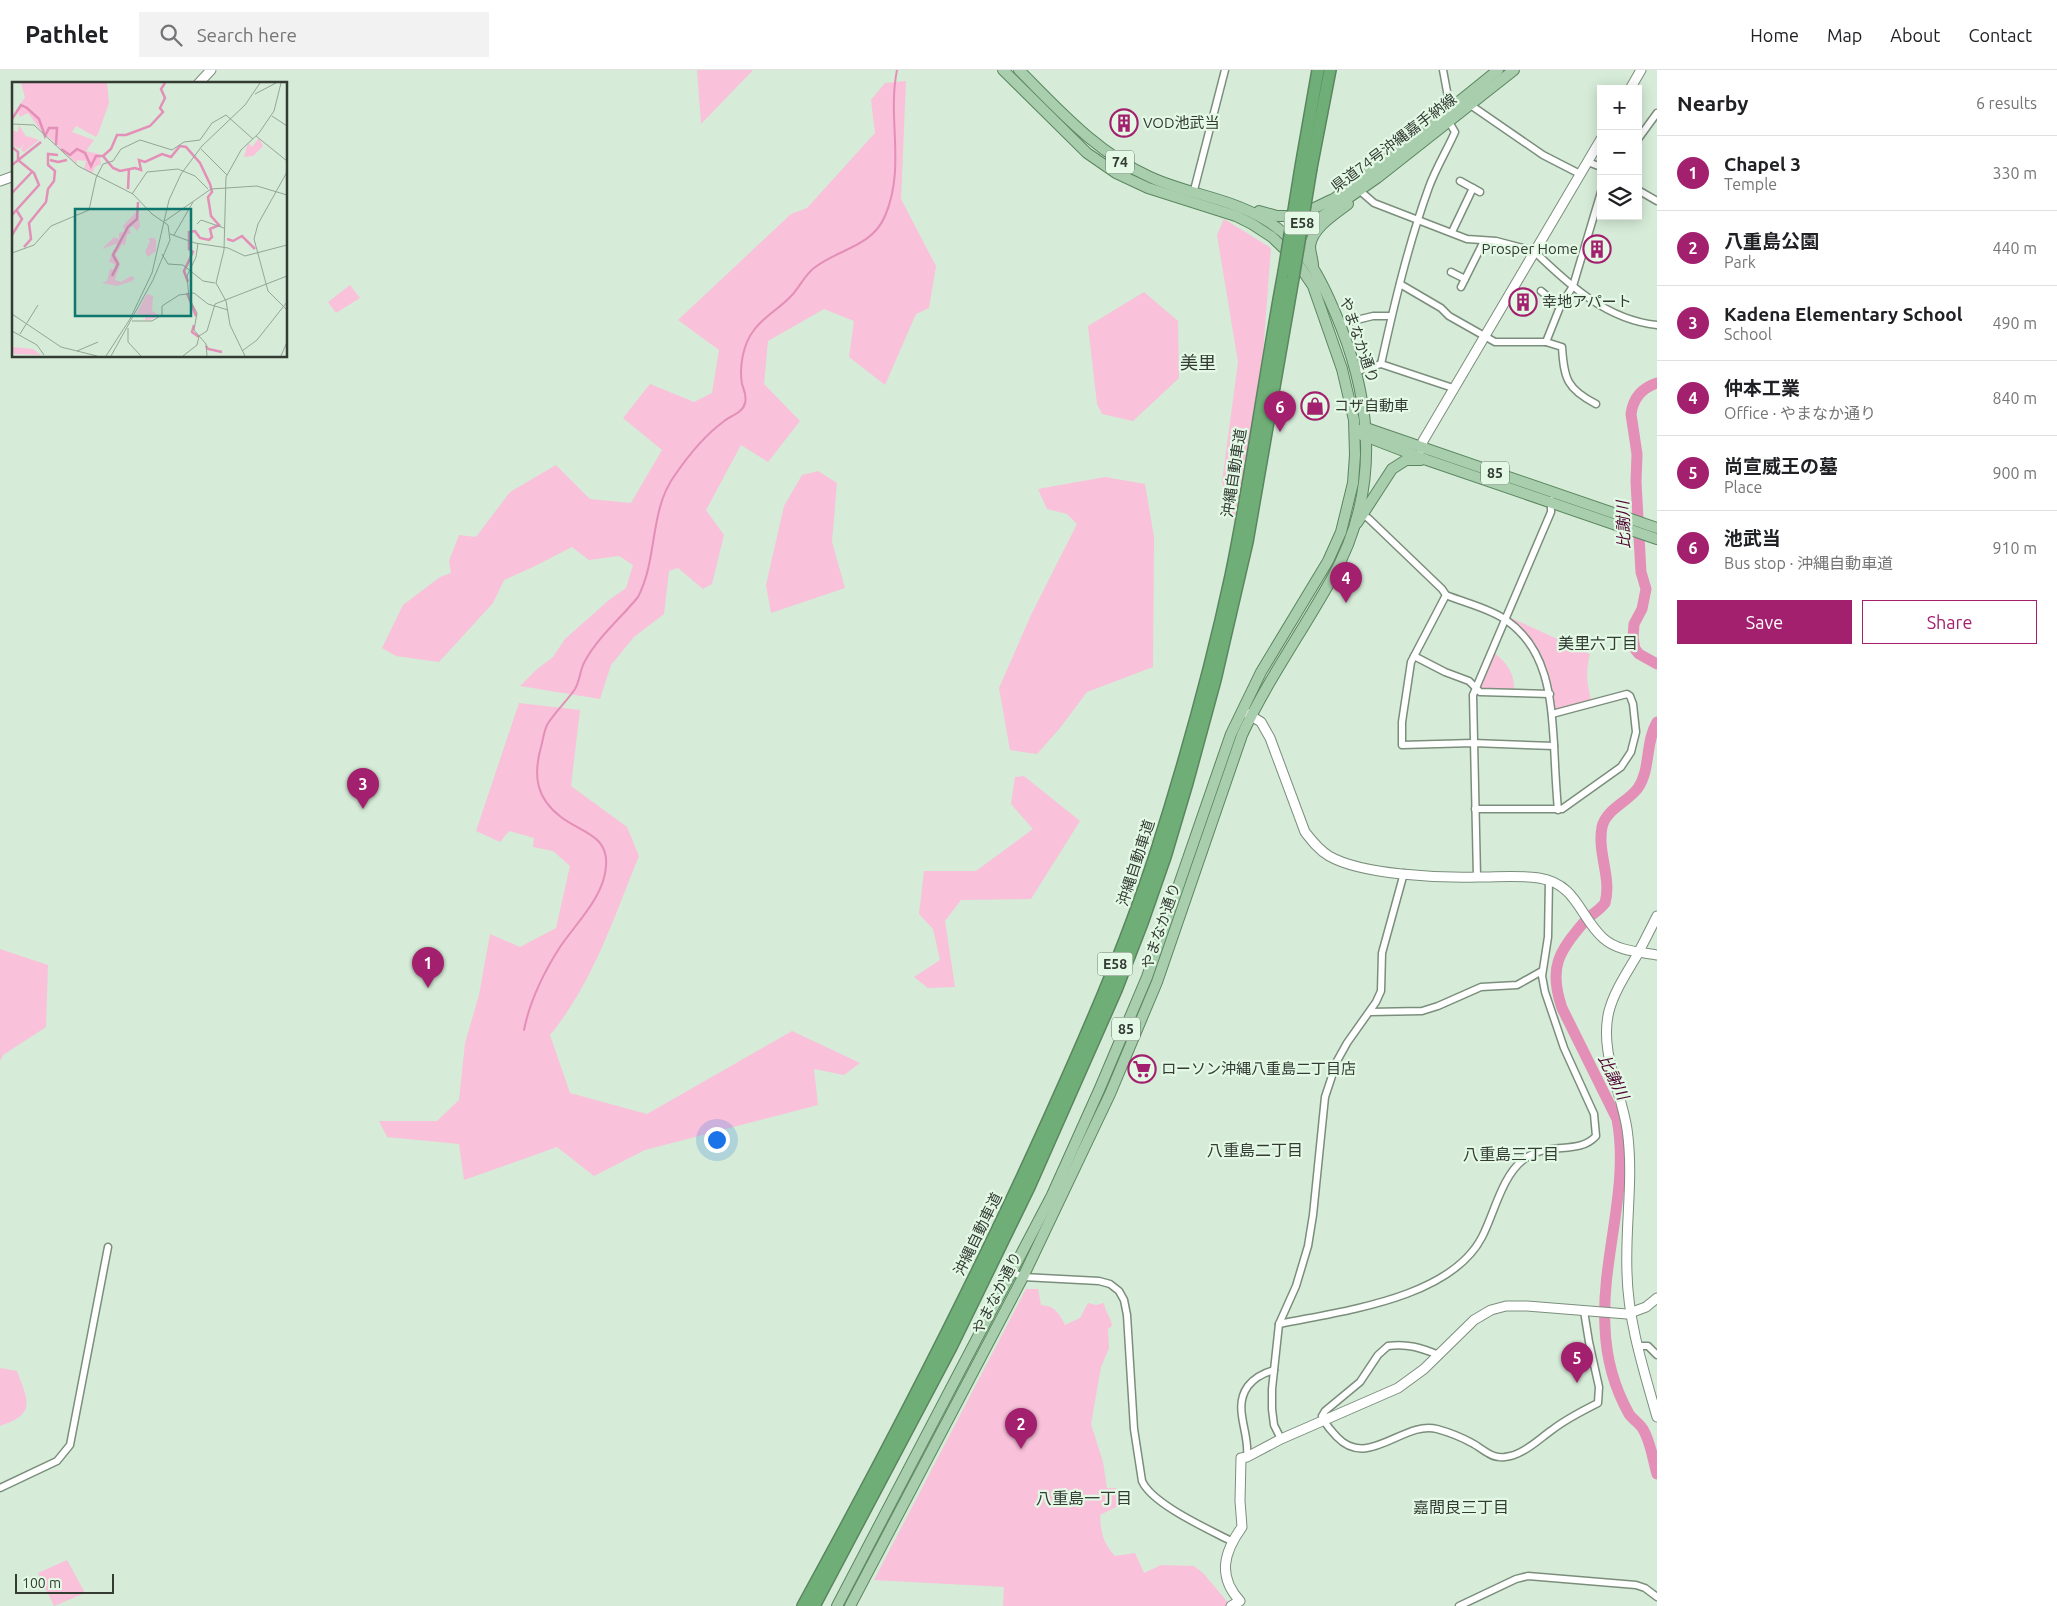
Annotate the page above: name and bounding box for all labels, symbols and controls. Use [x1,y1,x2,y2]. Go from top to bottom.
search box [139,12,489,57]
text: Pathlet [25,21,109,48]
icon: search [157,21,185,49]
text: Search here [197,24,297,46]
text: Home [1750,25,1799,45]
text: Map [1827,25,1862,45]
text: About [1890,25,1940,45]
text: Contact [1968,25,2032,45]
inset map [12,82,288,358]
map controls [1597,85,1642,220]
button: + [1597,85,1642,130]
street label: 県道74号沖縄嘉手納線 [1328,90,1459,195]
text: Nearby [1677,91,1748,115]
text: 6 results [1976,94,2037,112]
building icon: VOD池武当 [1109,108,1139,138]
place label: VOD池武当 [1143,114,1220,131]
button: − [1597,130,1642,175]
road number: 74 [1106,150,1134,174]
text: Chapel 3 [1724,153,1801,175]
text: 1 [1688,164,1698,182]
text: 330 m [1992,164,2037,182]
button: layers [1597,175,1642,220]
text: Temple [1724,175,1777,193]
road number: E58 [1284,212,1320,234]
text: 八重島公園 [1724,230,1819,252]
building icon: Prosper Home [1582,234,1612,264]
text: 2 [1688,239,1698,257]
text: 440 m [1992,239,2037,257]
place label: Prosper Home [1481,240,1578,257]
text: Park [1724,253,1756,271]
building icon: 幸地アパート [1508,287,1538,317]
place label: 幸地アパート [1542,293,1632,310]
street label: やまなか通り [1337,295,1382,385]
text: Kadena Elementary School [1724,303,1963,325]
text: 3 [1688,314,1698,332]
text: 490 m [1992,314,2037,332]
text: School [1724,325,1772,343]
district label: 美里 [1180,352,1216,372]
text: 仲本工業 [1724,377,1800,399]
text: 4 [1688,389,1698,407]
text: 840 m [1992,389,2037,407]
pin: 6 [1264,391,1296,432]
shop icon: コザ自動車 [1300,391,1330,421]
place label: コザ自動車 [1334,397,1409,414]
text: Office · やまなか通り [1724,404,1876,422]
street label: 沖縄自動車道 [1218,427,1249,519]
text: 尚宣威王の墓 [1724,455,1838,477]
road number: 85 [1481,462,1509,484]
text: 5 [1688,464,1698,482]
text: 900 m [1992,464,2037,482]
text: Place [1724,478,1762,496]
water label: 比謝川 [1613,499,1633,549]
text: 池武当 [1724,527,1781,549]
text: 6 [1688,539,1698,557]
text: 910 m [1992,539,2037,557]
text: Bus stop · 沖縄自動車道 [1724,554,1893,572]
pin: 4 [1330,562,1362,603]
button: Save [1677,600,1852,644]
button: Share [1862,600,2037,644]
district label: 美里六丁目 [1558,634,1638,652]
pin: 3 [347,768,379,809]
street label: 沖縄自動車道 [1114,817,1158,908]
street label: やまなか通り [1138,881,1183,971]
pin: 1 [412,947,444,988]
road number: E58 [1098,952,1132,976]
road number: 85 [1112,1018,1140,1041]
water label: 比謝川 [1595,1051,1633,1104]
supermarket icon: ローソン沖縄八重島二丁目店 [1127,1054,1157,1084]
place label: ローソン沖縄八重島二丁目店 [1161,1060,1356,1077]
your location [704,1127,730,1153]
district label: 八重島二丁目 [1207,1141,1303,1159]
district label: 八重島三丁目 [1463,1145,1559,1163]
street label: 沖縄自動車道 [950,1190,1005,1278]
street label: やまなか通り [969,1249,1025,1337]
pin: 5 [1561,1342,1593,1383]
pin: 2 [1005,1408,1037,1449]
district label: 八重島一丁目 [1036,1489,1132,1507]
district label: 嘉間良三丁目 [1413,1498,1509,1516]
scale bar [15,1571,114,1594]
text: 100 m [22,1575,61,1591]

